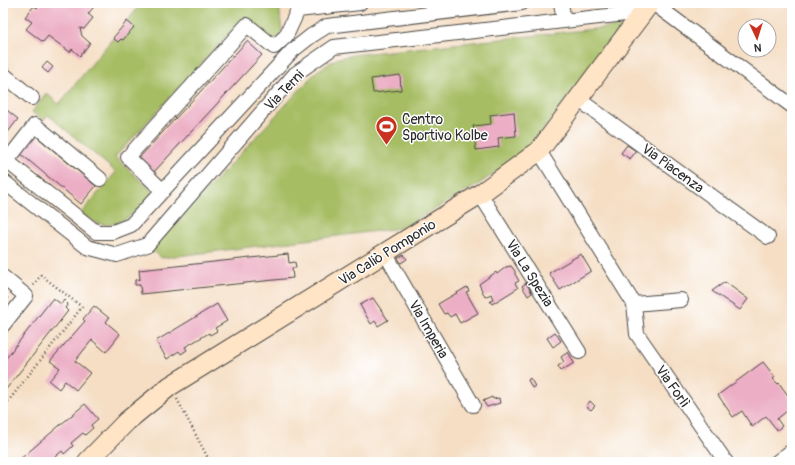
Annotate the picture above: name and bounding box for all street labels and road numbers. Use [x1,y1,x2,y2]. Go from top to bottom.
street label: Via Terni [261,66,308,114]
street label: Via Piacenza [638,140,707,197]
street label: Via Caliò Pomponio [336,215,439,289]
street label: Via La Spezia [502,237,557,310]
street label: Via Imperia [405,297,452,361]
street label: Via Forlì [652,362,693,411]

